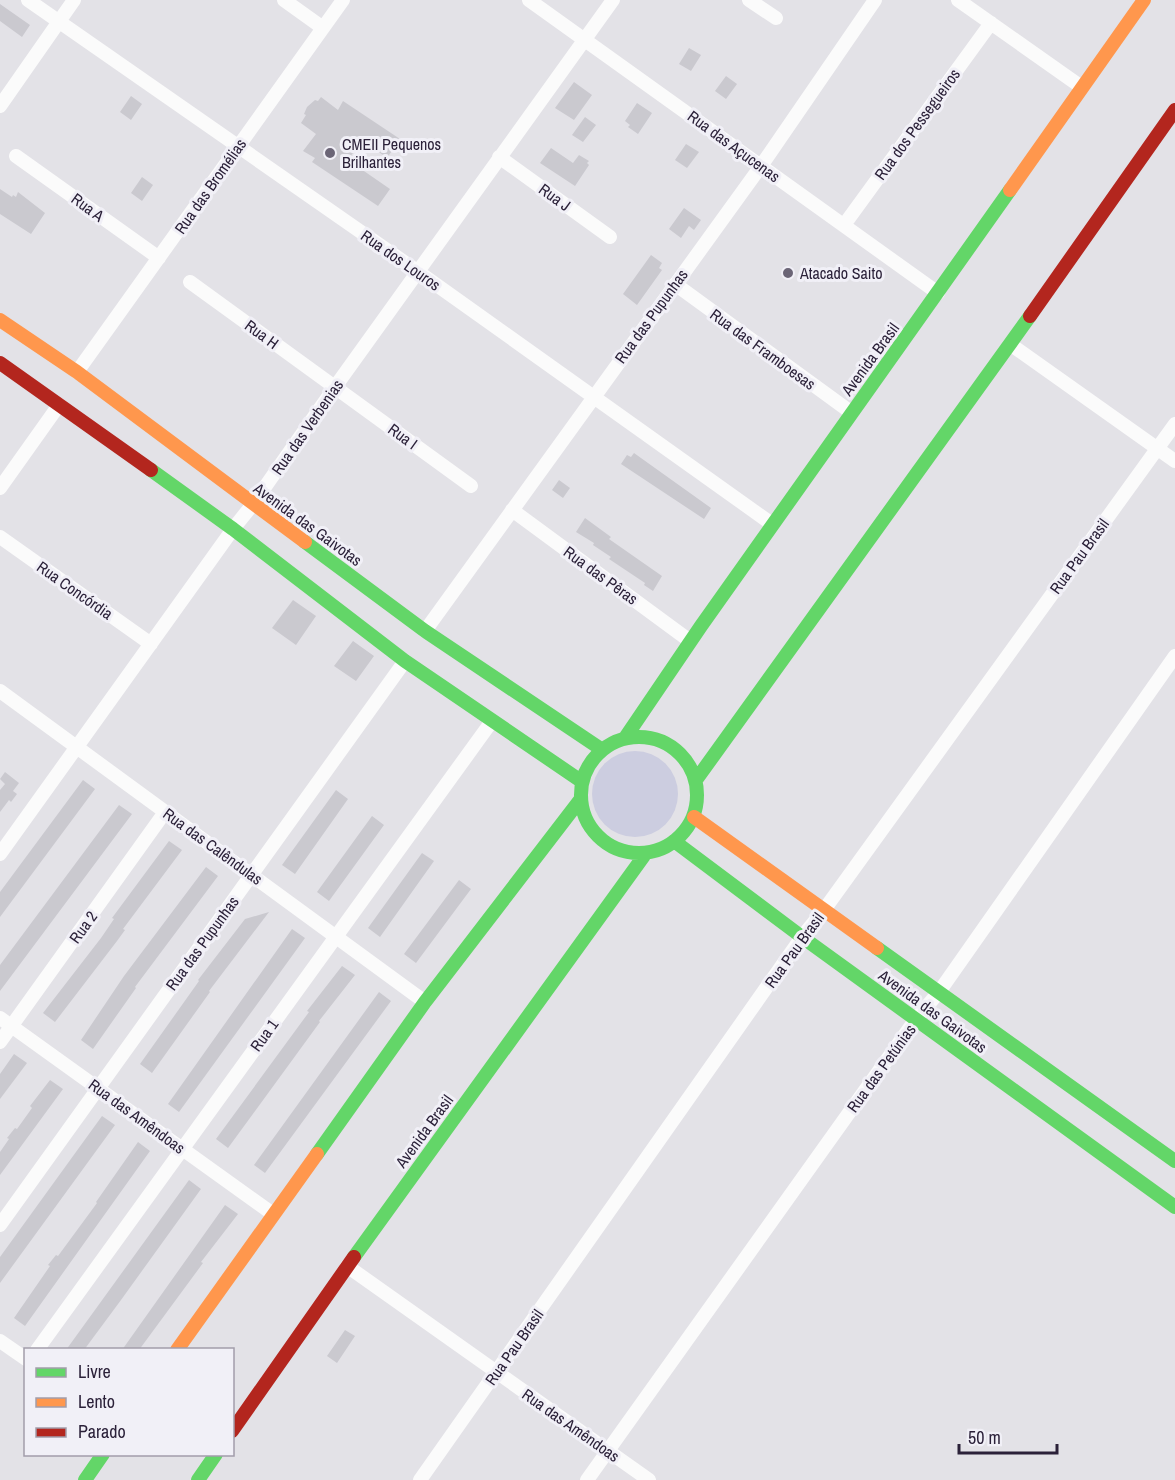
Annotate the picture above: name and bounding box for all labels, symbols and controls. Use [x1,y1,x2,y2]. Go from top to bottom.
street label: Rua dos Pessegueiros [869,64,965,184]
street label: Rua das Açucenas [683,105,785,187]
place label: CMEII Pequenos Brilhantes [342,133,441,173]
street label: Rua das Bromélias [169,134,251,238]
marker: CMEII Pequenos Brilhantes [323,146,337,160]
street label: Rua J [535,178,575,216]
street label: Rua A [67,188,109,227]
street label: Rua dos Louros [357,224,445,296]
place label: Atacado Saito [799,262,882,284]
street label: Rua das Pupunhas [609,264,693,368]
marker: Atacado Saito [781,266,795,280]
street label: Rua das Framboesas [706,303,820,395]
street label: Rua H [240,314,284,354]
street label: Avenida Brasil [836,318,904,401]
street label: Rua das Verbenias [266,375,348,479]
street label: Rua I [384,418,422,454]
street label: Avenida das Gaivotas [249,477,367,571]
street label: Rua Pau Brasil [1044,514,1114,598]
street label: Rua das Pêras [559,541,643,609]
street label: Rua Concórdia [33,556,118,625]
street label: Rua das Calêndulas [159,802,267,890]
street label: Rua das Pupunhas [160,891,244,995]
street label: Rua 2 [64,906,102,948]
street label: Rua Pau Brasil [759,908,829,992]
street label: Avenida das Gaivotas [874,964,992,1058]
street label: Rua 1 [245,1014,284,1056]
street label: Rua das Petúnias [841,1019,921,1117]
street label: Rua das Amêndoas [84,1073,190,1159]
street label: Avenida Brasil [390,1090,458,1173]
street label: Rua Pau Brasil [480,1304,548,1389]
legend [24,1348,234,1456]
text: Livre [78,1359,111,1384]
street label: Rua das Amêndoas [518,1383,624,1467]
text: Lento [78,1389,115,1414]
scale bar [959,1417,1056,1455]
text: Parado [78,1419,126,1444]
text: 50 m [968,1425,1001,1450]

